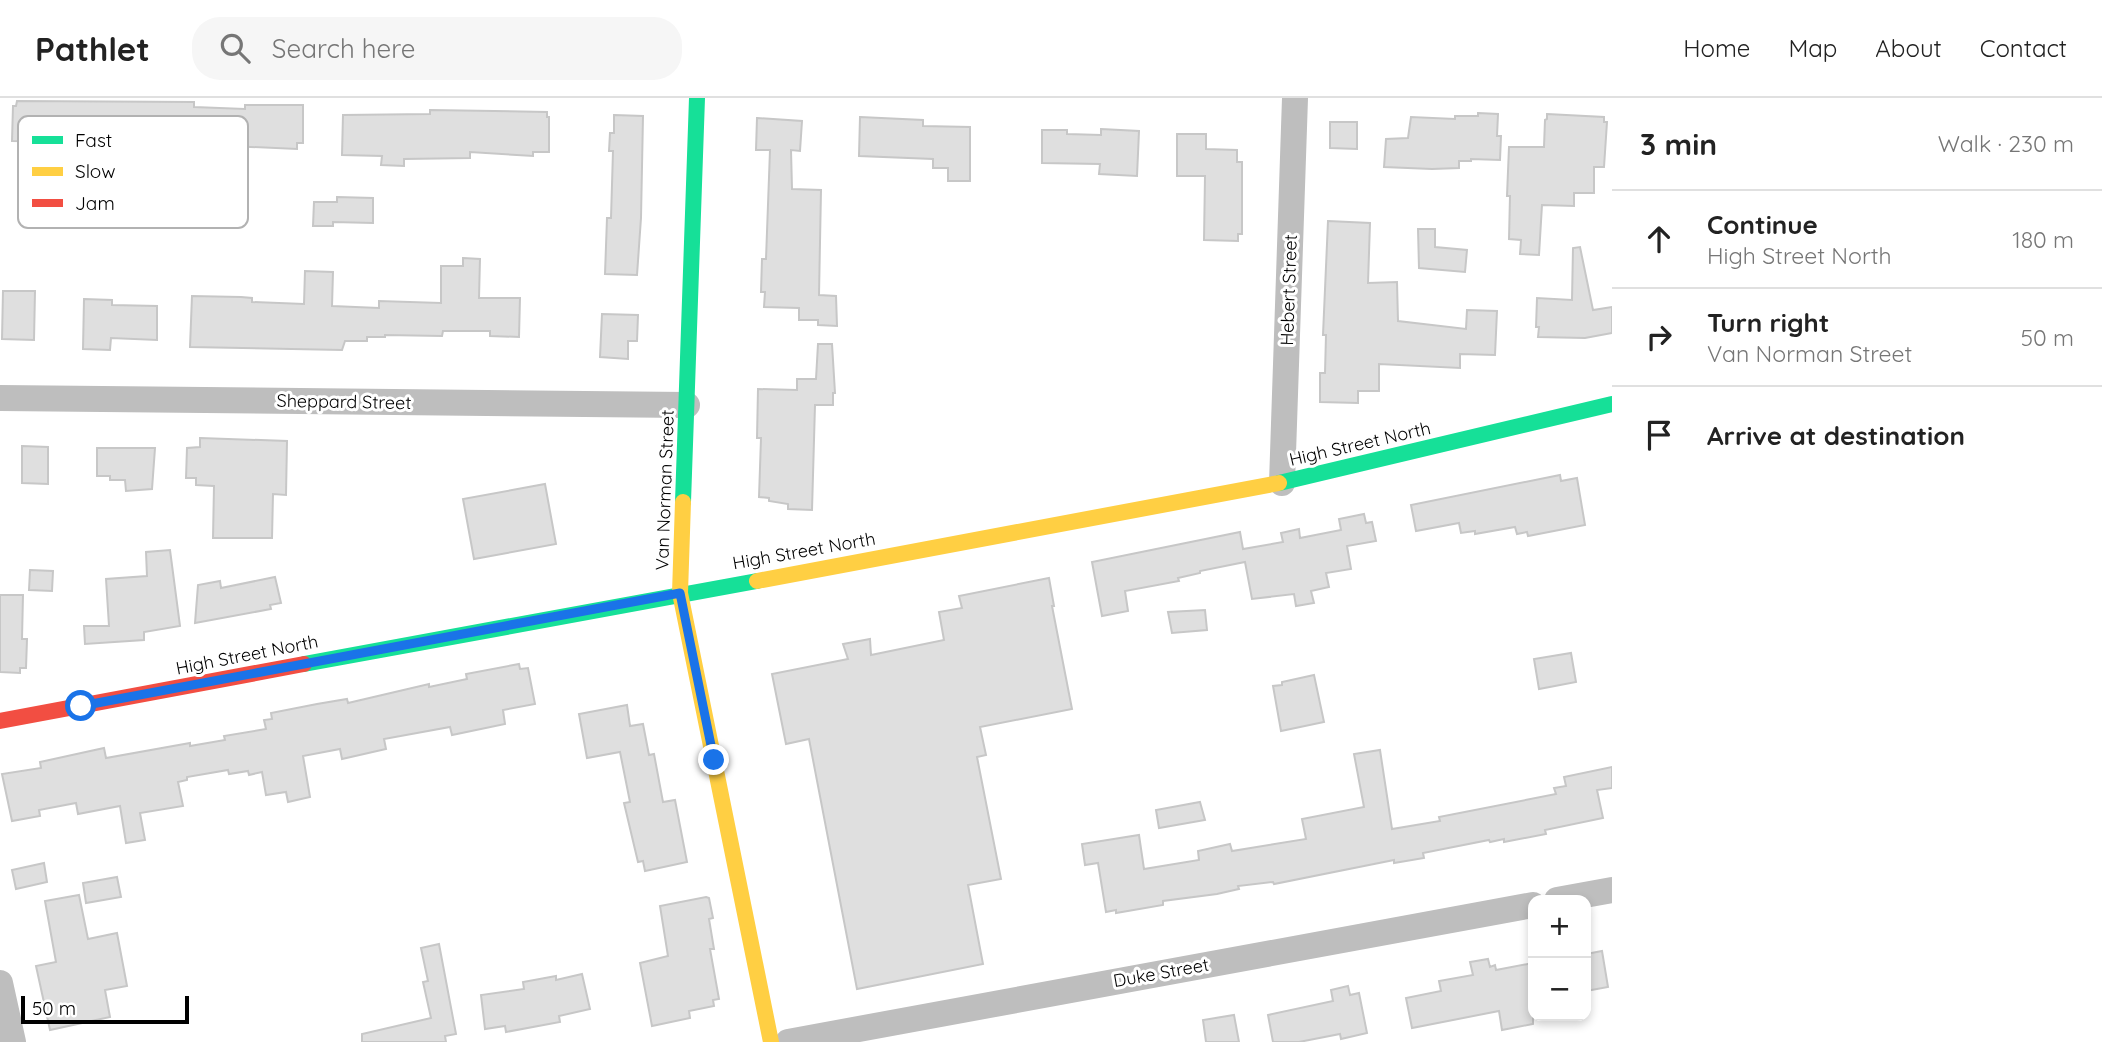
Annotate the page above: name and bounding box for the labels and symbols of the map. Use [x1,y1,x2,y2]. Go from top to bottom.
legend [18,116,248,228]
text: Fast [75,128,112,152]
text: Slow [75,159,116,183]
text: Jam [75,191,115,215]
street label: Hebert Street [1275,234,1302,346]
street label: Sheppard Street [276,389,412,414]
street label: Van Norman Street [650,409,679,571]
street label: High Street North [1287,416,1433,471]
street label: High Street North [731,527,877,574]
street label: High Street North [174,629,320,680]
route start [65,690,96,721]
route end [698,744,729,775]
street label: Duke Street [1111,953,1211,992]
scale bar [21,993,189,1025]

